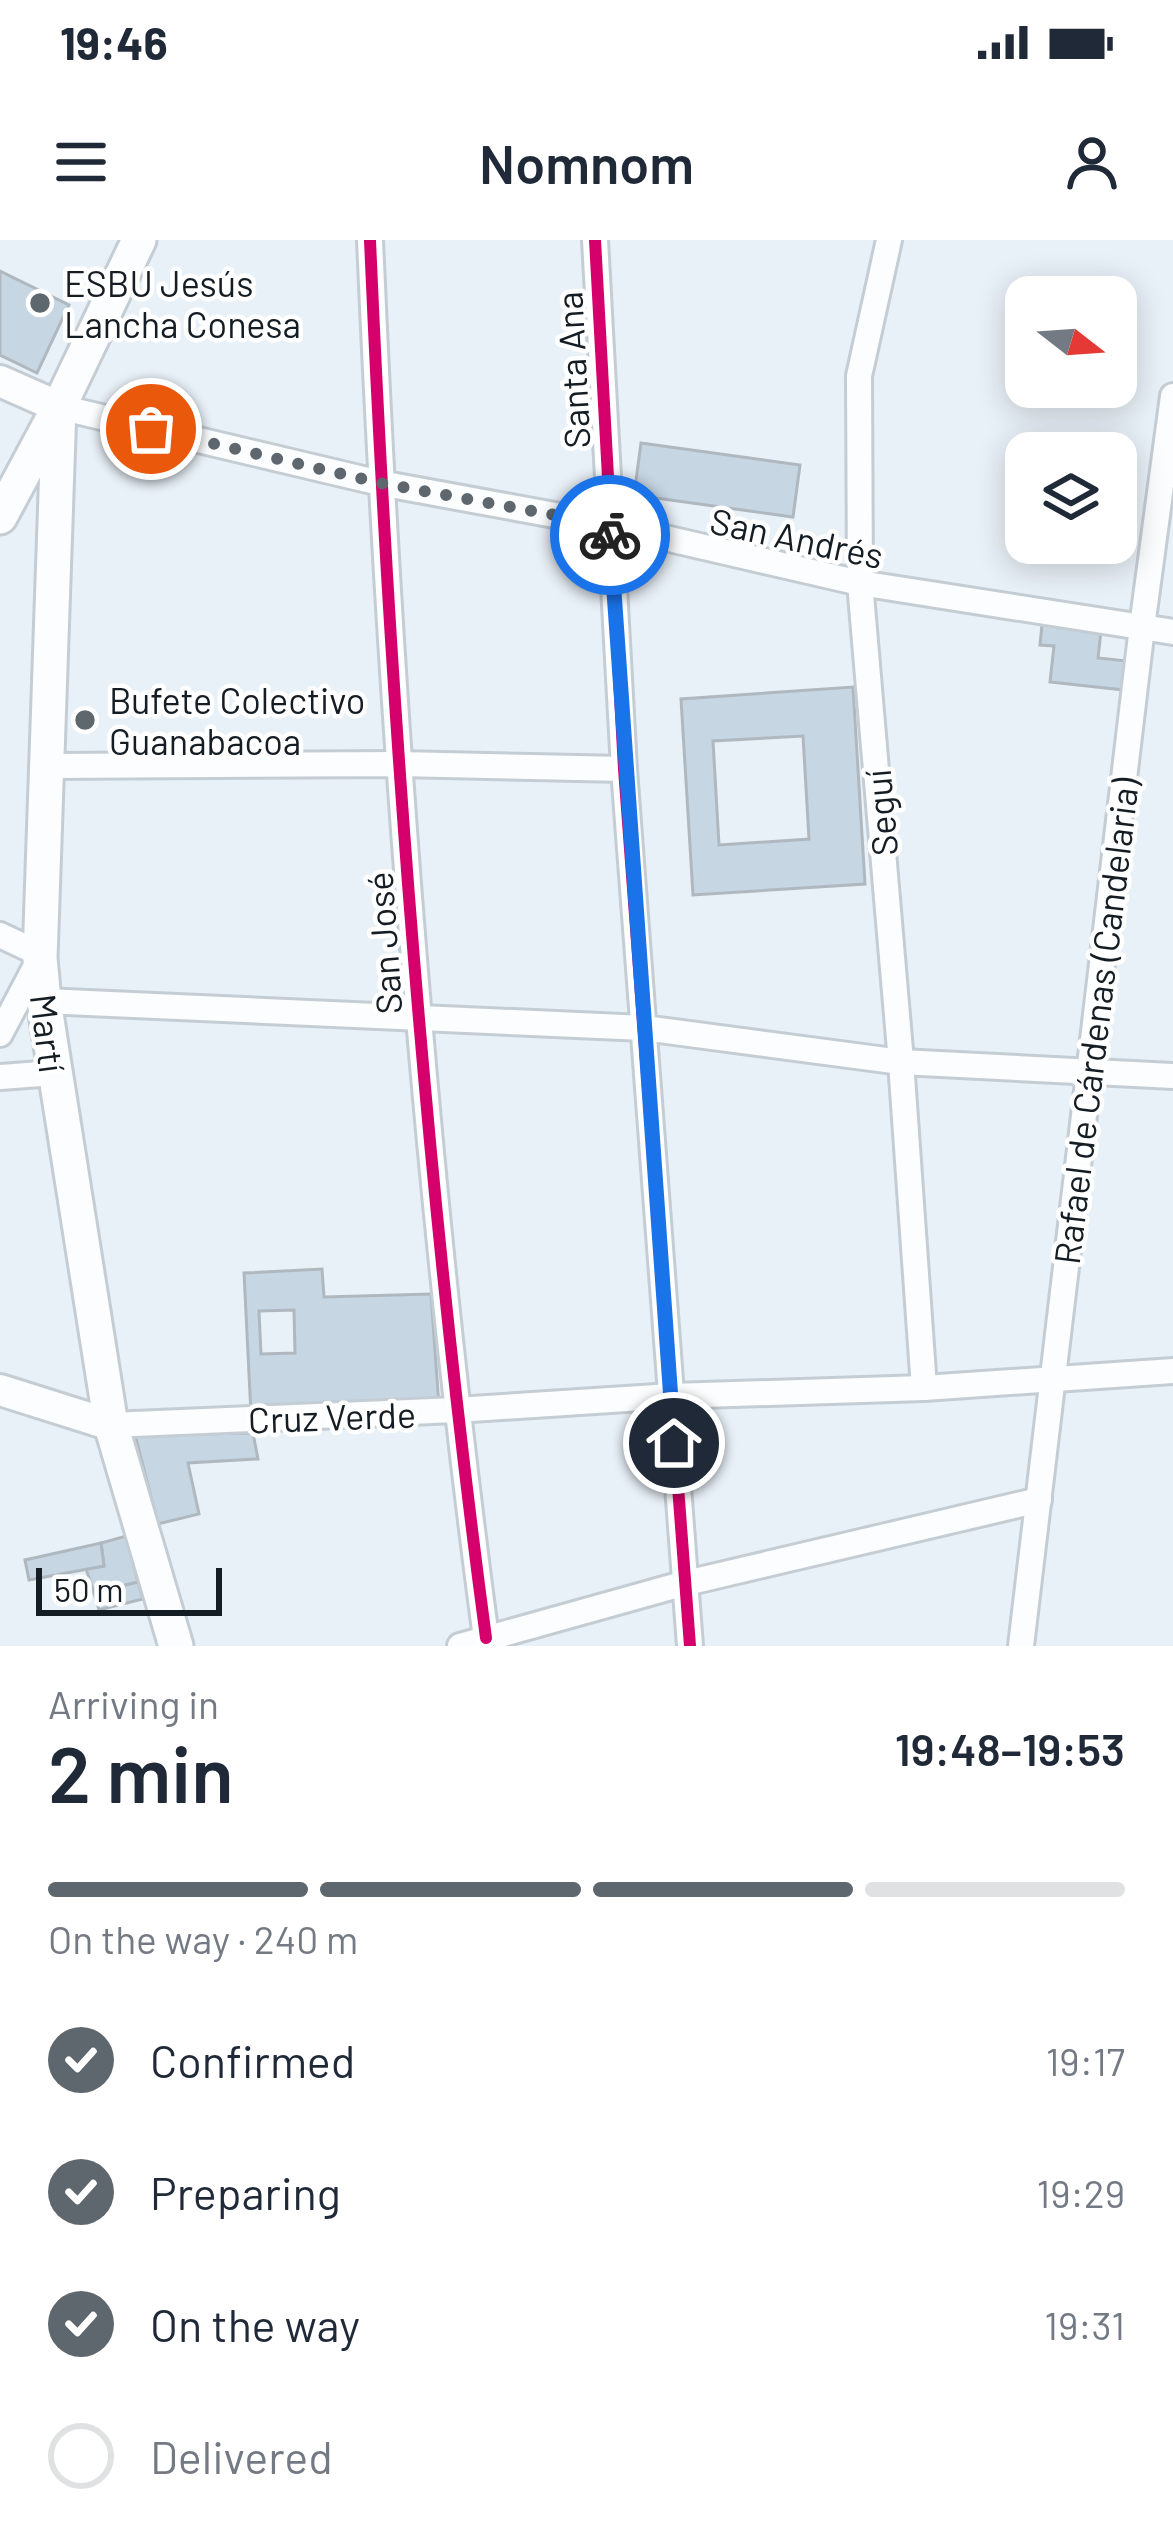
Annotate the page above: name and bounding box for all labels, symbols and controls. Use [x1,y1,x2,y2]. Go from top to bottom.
text: 19:46 [60,15,168,69]
icon: menu [48,129,114,195]
icon: person [1059,129,1125,195]
text: Nomnom [479,130,694,195]
place label: ESBU Jesús Lancha Conesa [64,261,301,345]
north arrow [1005,276,1137,408]
map controls [1005,276,1137,564]
marker: ESBU Jesús Lancha Conesa [27,290,53,316]
street label: Santa Ana [546,290,598,450]
pin [100,378,202,480]
icon: bag [118,396,184,462]
button: layers [1005,432,1137,564]
courier [550,475,670,595]
street label: San Andrés [707,498,887,576]
icon: bike [577,502,643,568]
place label: Bufete Colectivo Guanabacoa [109,678,365,762]
marker: Bufete Colectivo Guanabacoa [72,707,98,733]
street label: Seguí [855,768,905,858]
street label: Rafael de Cárdenas (Candelaria) [1044,775,1146,1267]
street label: San José [357,870,409,1016]
street label: Martí [23,991,75,1075]
street label: Cruz Verde [247,1392,417,1440]
pin [623,1392,725,1494]
icon: home [641,1410,707,1476]
scale bar [36,1562,222,1615]
text: 50 m [54,1569,124,1609]
text: Arriving in [48,1680,219,1727]
text: 19:48–19:53 [895,1721,1125,1775]
text: 2 min [48,1725,234,1819]
text: On the way · 240 m [48,1915,358,1962]
icon: check [48,2027,114,2093]
text: Confirmed [150,2033,355,2087]
text: 19:17 [1046,2037,1125,2084]
icon: check [48,2159,114,2225]
text: Preparing [150,2165,341,2219]
text: 19:29 [1037,2169,1125,2216]
icon: check [48,2291,114,2357]
text: On the way [150,2297,360,2351]
text: 19:31 [1044,2301,1125,2348]
text: Delivered [150,2429,333,2483]

